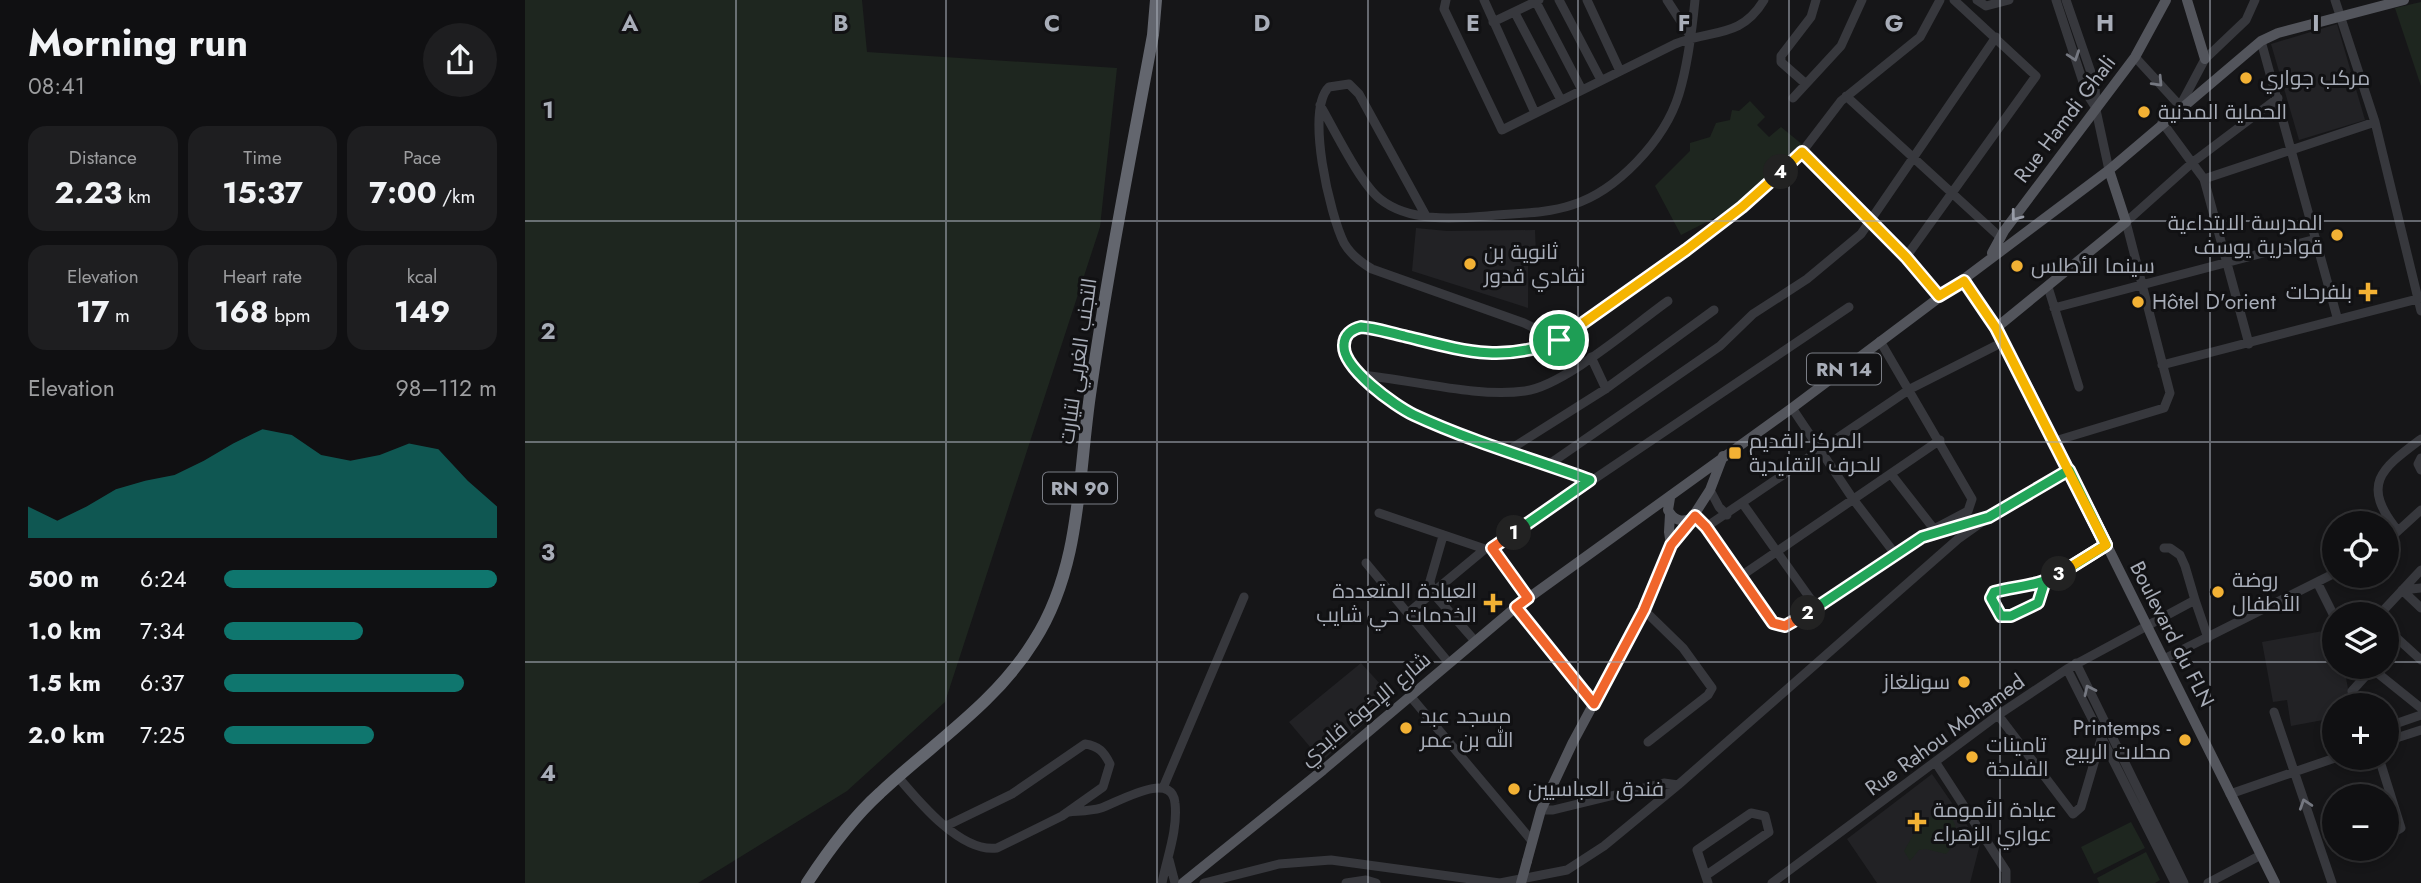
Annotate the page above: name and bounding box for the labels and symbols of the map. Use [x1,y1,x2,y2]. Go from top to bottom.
text: A [621,6,639,40]
text: B [833,6,849,40]
text: C [1044,6,1060,40]
text: D [1254,6,1271,40]
text: E [1466,6,1480,40]
text: F [1678,6,1690,40]
text: G [1885,6,1903,40]
text: H [2096,6,2114,40]
text: I [2312,6,2320,40]
street label: Rue Hamdi Ghali [2007,49,2123,189]
one-way arrow [2066,49,2080,61]
place label: مركب جواري [2260,63,2370,94]
marker: مركب جواري [2238,70,2254,86]
one-way arrow [2150,74,2162,87]
text: 1 [542,93,554,127]
place label: الحماية المدنية [2158,97,2287,127]
marker: الحماية المدنية [2136,104,2152,120]
pin: 4 [1763,154,1799,190]
one-way arrow [2011,208,2024,221]
place label: المدرسة الابتداءية قوادرية يوسف [2168,208,2323,262]
marker: المدرسة الابتداءية قوادرية يوسف [2329,227,2345,243]
place label: ثانوية بن نقادي قدور [1483,237,1585,292]
place label: سينما الأطلس [2031,251,2155,281]
marker: ثانوية بن نقادي قدور [1462,256,1478,272]
marker: سينما الأطلس [2009,258,2025,274]
street label: التجنب الغربي لتيارت [1051,276,1106,446]
place label: بلفرحات [2286,277,2352,307]
marker: بلفرحات [2358,282,2378,302]
place label: Hôtel D'orient [2152,287,2276,317]
marker: Hôtel D'orient [2130,294,2146,310]
pin [1529,310,1589,370]
text: 2 [540,314,556,348]
road number: RN 14 [1807,354,1881,384]
place label: المركز القديم للحرف التقليدية [1749,426,1881,480]
marker: المركز القديم للحرف التقليدية [1727,445,1743,461]
road number: RN 90 [1043,472,1117,503]
pin: 1 [1497,516,1531,550]
text: 3 [541,535,555,569]
pin: 3 [2041,556,2077,592]
street label: Boulevard du FLN [2122,556,2222,712]
place label: روضة الأطفال [2232,565,2300,619]
place label: العيادة المتعددة الخدمات حي شايب [1316,576,1477,631]
marker: روضة الأطفال [2210,584,2226,600]
marker: العيادة المتعددة الخدمات حي شايب [1483,593,1503,613]
pin: 2 [1791,596,1825,630]
street label: شارع الإخوة قايدي [1293,645,1438,774]
street label: Rue Rahou Mohamed [1859,667,2031,803]
place label: سونلغاز [1882,667,1950,697]
marker: سونلغاز [1956,674,1972,690]
one-way arrow [2084,685,2098,697]
place label: مسجد عبد الله بن عمر [1419,701,1514,755]
place label: Printemps - محلات الربيع [2065,713,2172,767]
marker: مسجد عبد الله بن عمر [1398,720,1414,736]
place label: تامينات الفلاحة [1986,730,2049,784]
marker: Printemps - محلات الربيع [2177,732,2193,748]
marker: تامينات الفلاحة [1964,749,1980,765]
text: 4 [540,756,556,790]
place label: فندق العباسيين [1528,774,1664,804]
marker: فندق العباسيين [1506,781,1522,797]
place label: عيادة الأمومة عواري الزهراء [1933,795,2057,850]
one-way arrow [2299,798,2314,810]
marker: عيادة الأمومة عواري الزهراء [1907,812,1927,832]

